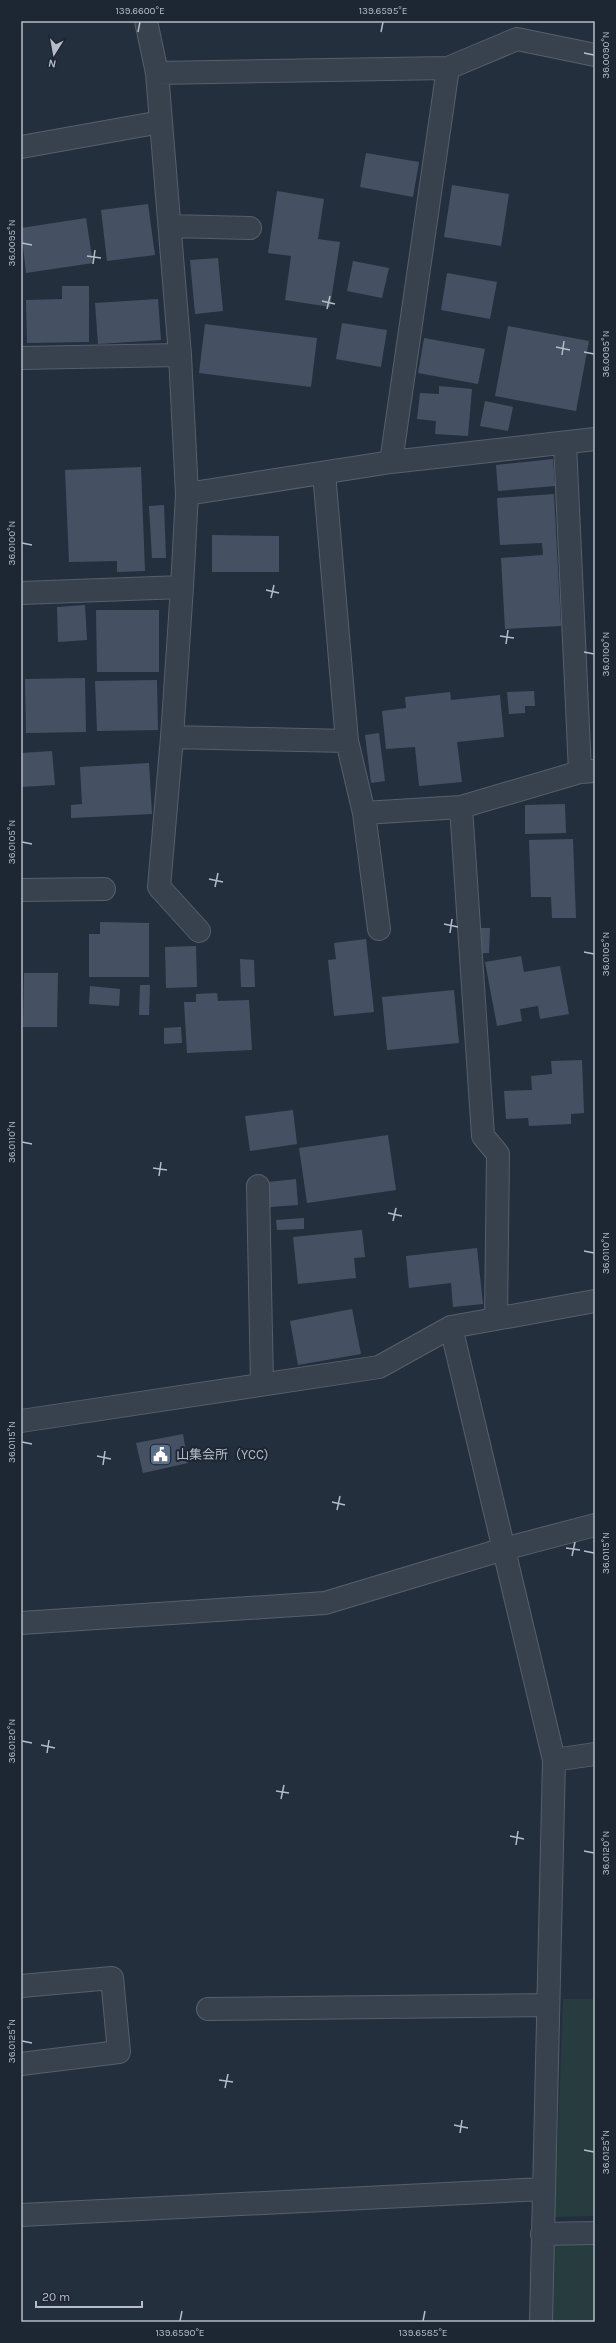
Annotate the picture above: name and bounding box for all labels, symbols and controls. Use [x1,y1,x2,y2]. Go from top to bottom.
text: 139.6600°E [115,5,165,17]
text: 139.6595°E [359,5,407,17]
text: 36.0090°N [600,31,612,79]
north arrow [34,34,74,74]
text: N [47,56,57,70]
text: 36.0095°N [6,220,18,266]
text: 36.0095°N [600,331,612,377]
text: 36.0100°N [6,521,18,565]
text: 36.0100°N [600,632,612,676]
text: 36.0105°N [6,820,18,864]
text: 36.0105°N [600,932,612,976]
text: 36.0110°N [6,1121,18,1163]
text: 36.0110°N [600,1232,612,1274]
text: 36.0115°N [6,1421,18,1463]
public building icon: 山集会所（YCC) [147,1441,173,1467]
place label: 山集会所（YCC) [176,1447,268,1462]
text: 36.0115°N [600,1532,612,1574]
text: 36.0120°N [6,1719,18,1763]
text: 36.0120°N [600,1831,612,1875]
text: 36.0125°N [6,2019,18,2063]
text: 36.0125°N [600,2130,612,2174]
scale bar [36,2283,142,2309]
text: 20 m [42,2290,70,2304]
text: 139.6590°E [156,2327,204,2339]
text: 139.6585°E [399,2327,447,2339]

